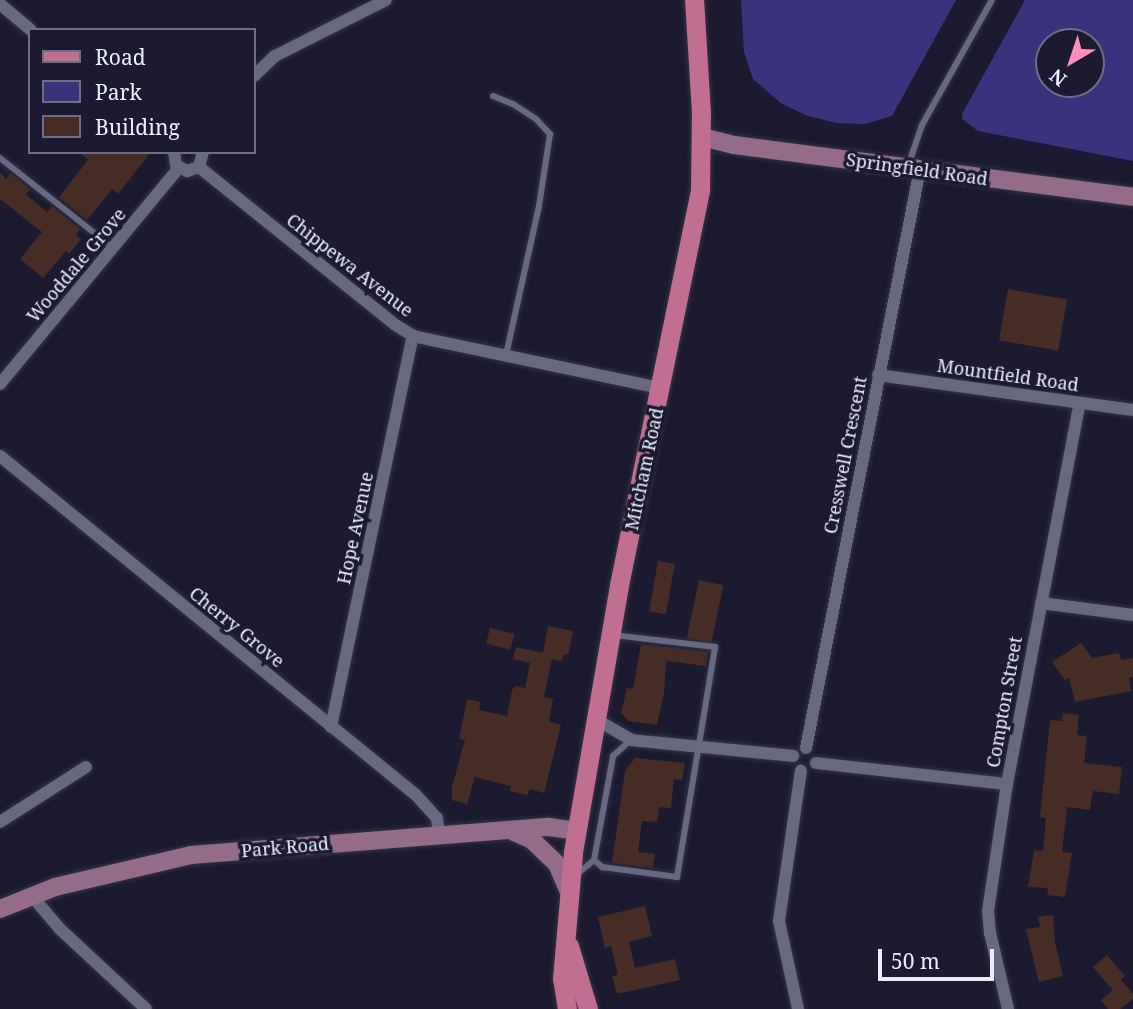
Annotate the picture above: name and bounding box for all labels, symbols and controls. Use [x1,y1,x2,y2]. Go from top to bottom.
legend [28,28,256,154]
north arrow [1035,28,1105,98]
text: Road [95,43,146,71]
text: N [1044,63,1072,93]
text: Park [95,78,142,106]
text: Building [95,113,180,141]
street label: Springfield Road [845,148,989,190]
street label: Wooddale Grove [22,204,130,326]
street label: Chippewa Avenue [282,209,418,321]
street label: Mountfield Road [936,354,1080,396]
street label: Cresswell Crescent [819,374,871,536]
street label: Mitcham Road [620,406,668,532]
street label: Hope Avenue [333,470,377,586]
street label: Cherry Grove [185,582,289,672]
street label: Compton Street [982,635,1026,769]
street label: Park Road [240,832,330,862]
scale bar [881,936,996,980]
text: 50 m [891,947,940,975]

